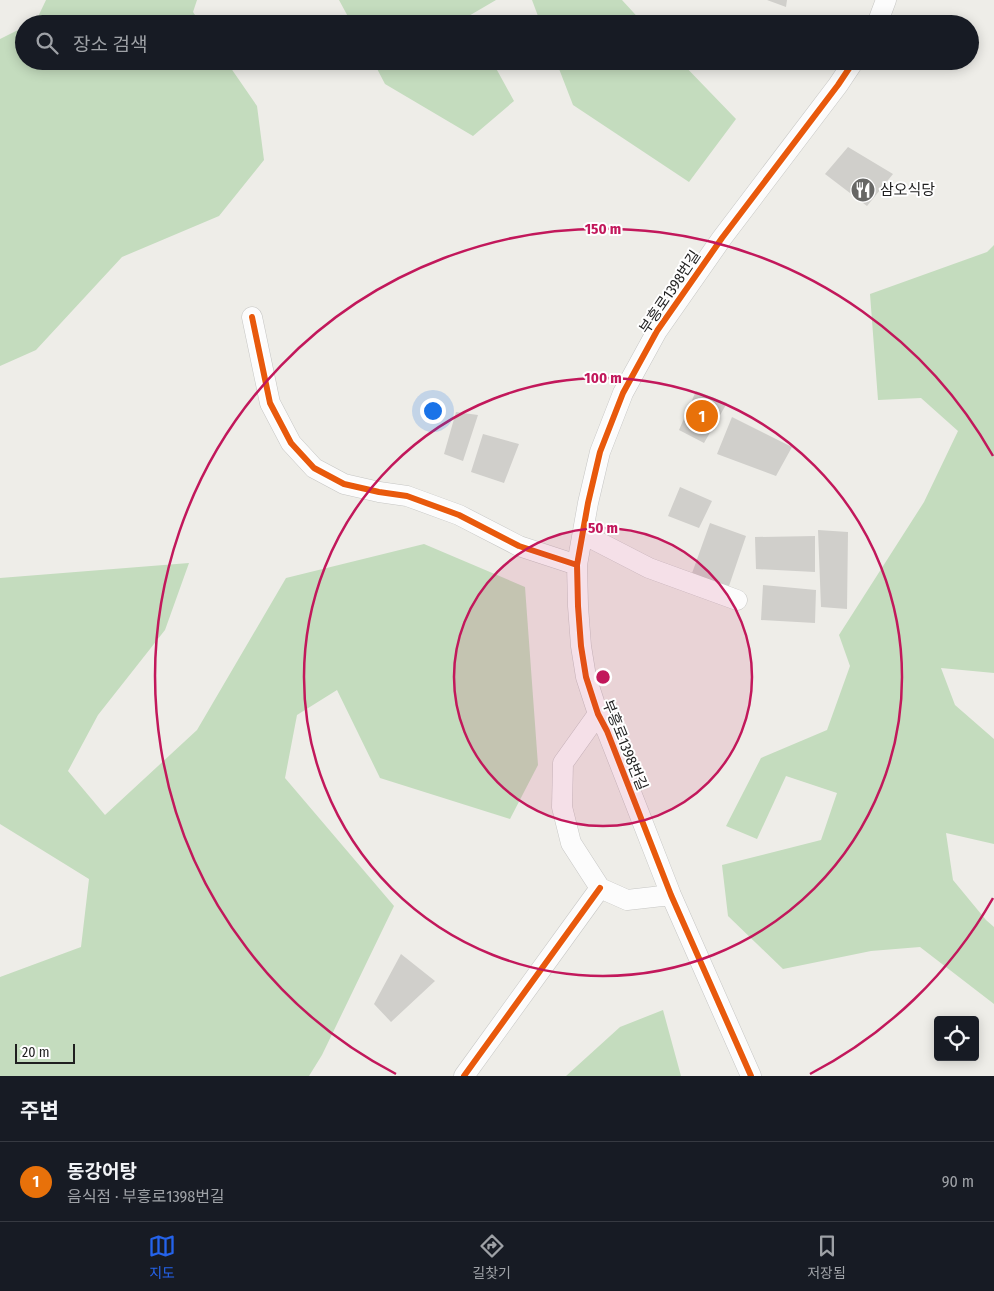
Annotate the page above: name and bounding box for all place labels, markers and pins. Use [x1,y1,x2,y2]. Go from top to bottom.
restaurant icon: 삼오식당 [850,177,876,203]
place label: 삼오식당 [880,181,935,199]
pin: 1 [686,397,718,435]
centre of rings [594,668,612,686]

